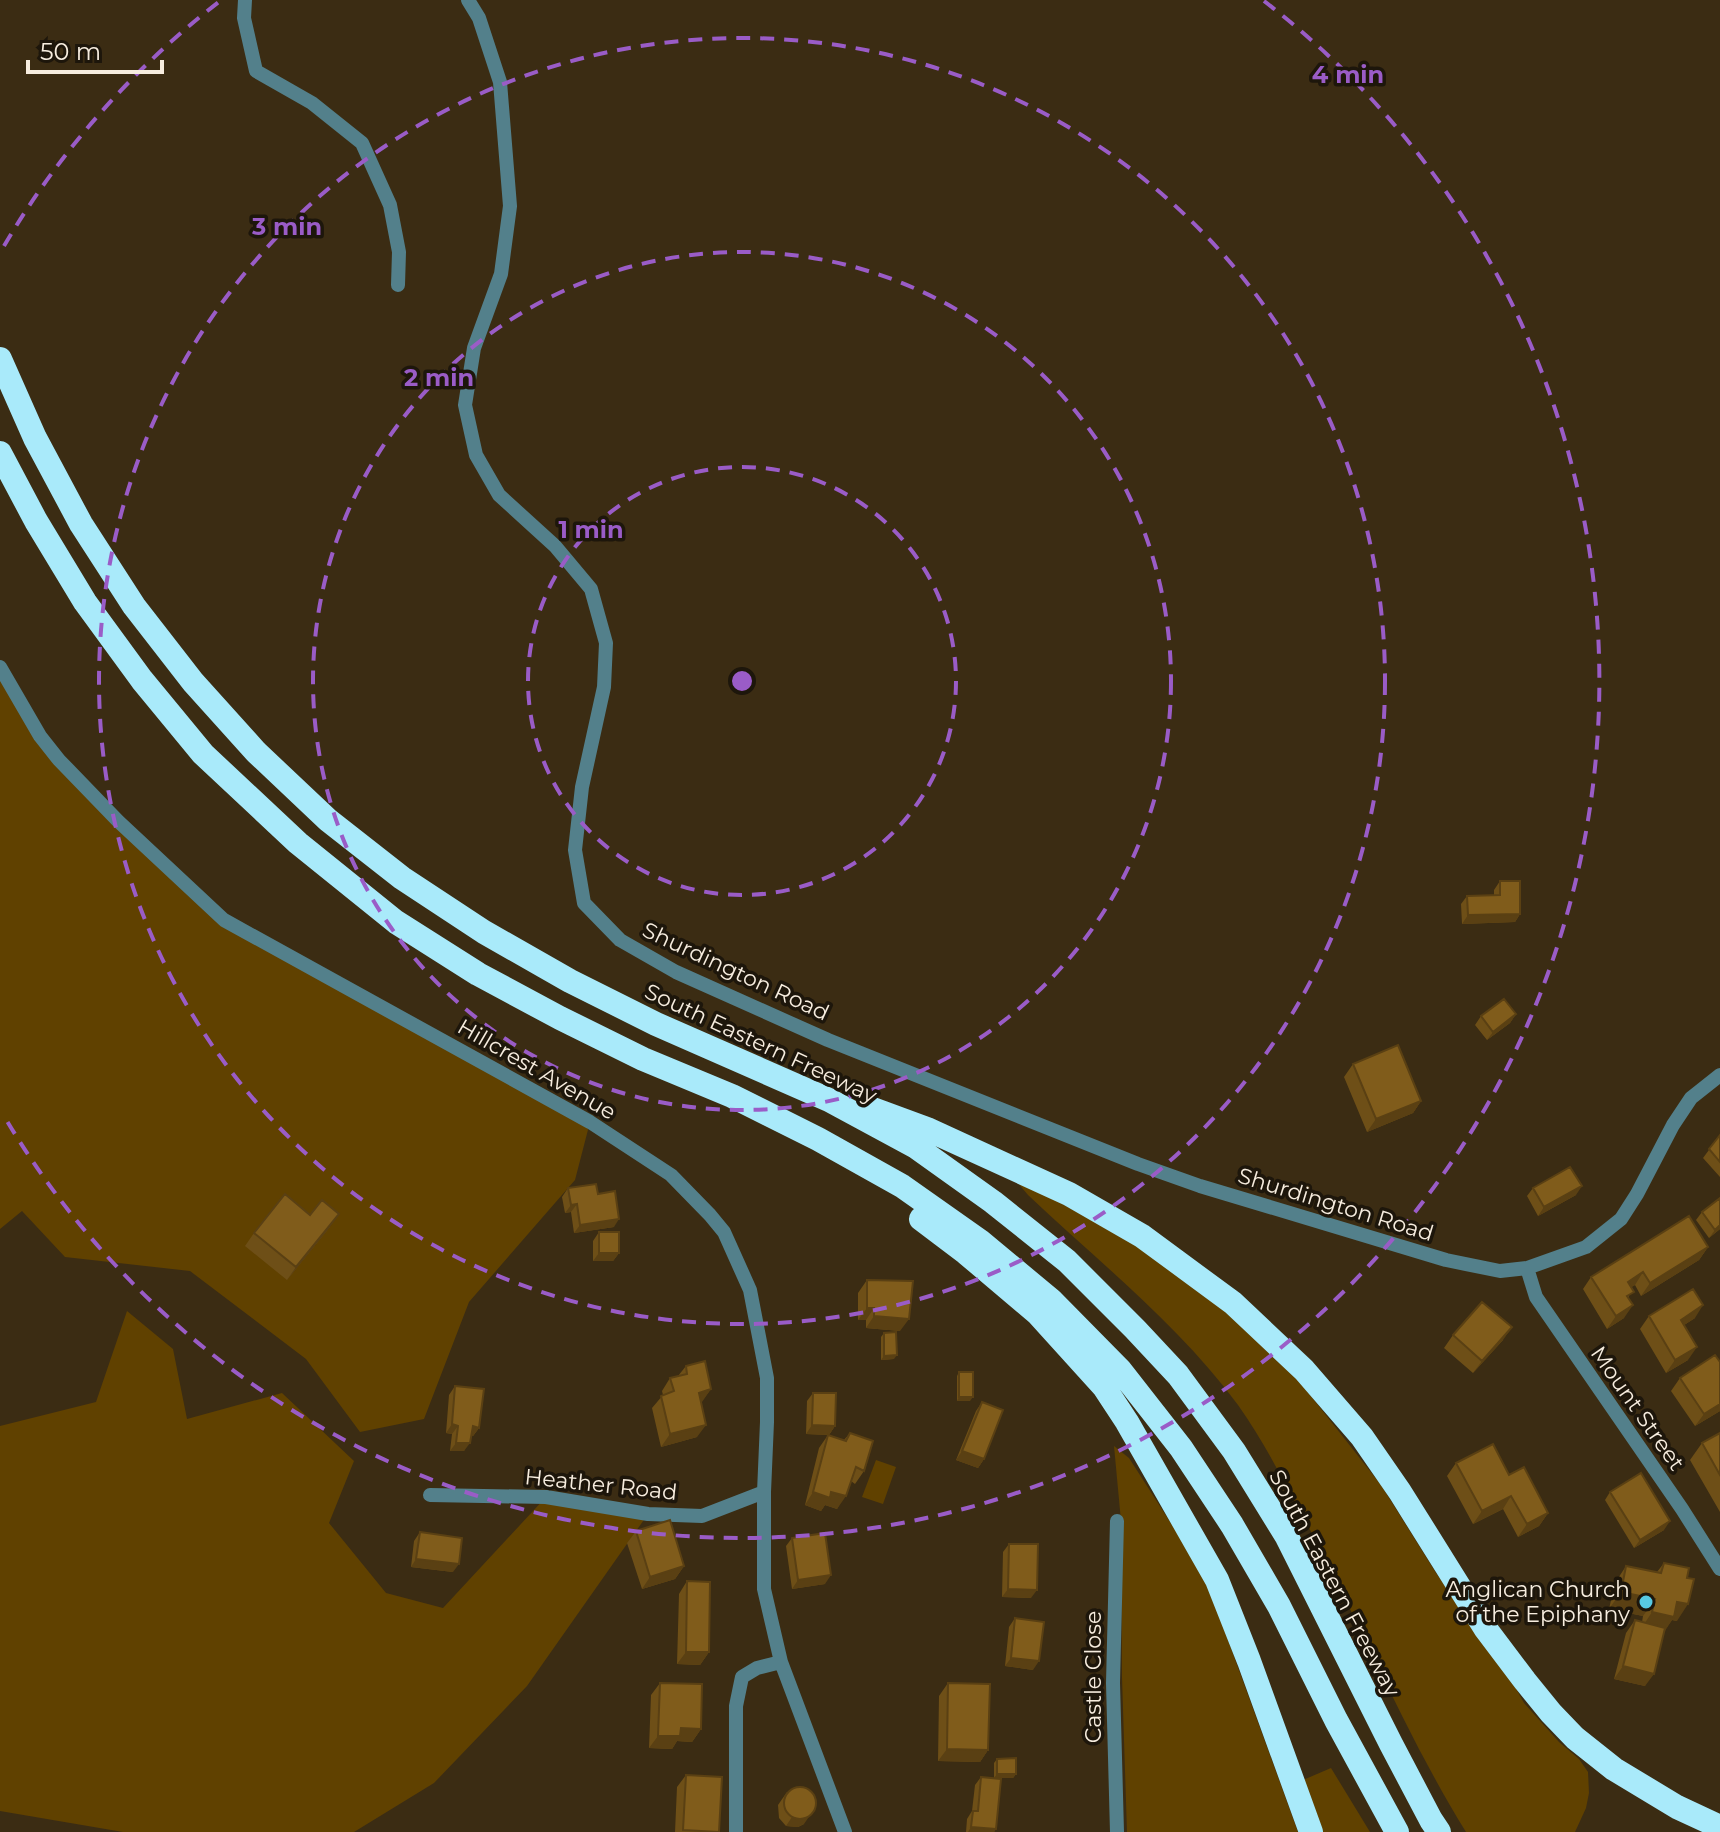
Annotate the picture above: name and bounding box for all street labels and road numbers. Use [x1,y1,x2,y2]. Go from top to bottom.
street label: Shurdington Road [638,916,833,1027]
street label: South Eastern Freeway [640,978,881,1109]
street label: Hillcrest Avenue [453,1013,621,1126]
street label: Shurdington Road [1235,1162,1437,1247]
street label: Mount Street [1585,1341,1690,1476]
street label: Heather Road [523,1463,678,1506]
street label: South Eastern Freeway [1263,1465,1406,1701]
street label: Castle Close [1080,1611,1107,1743]

